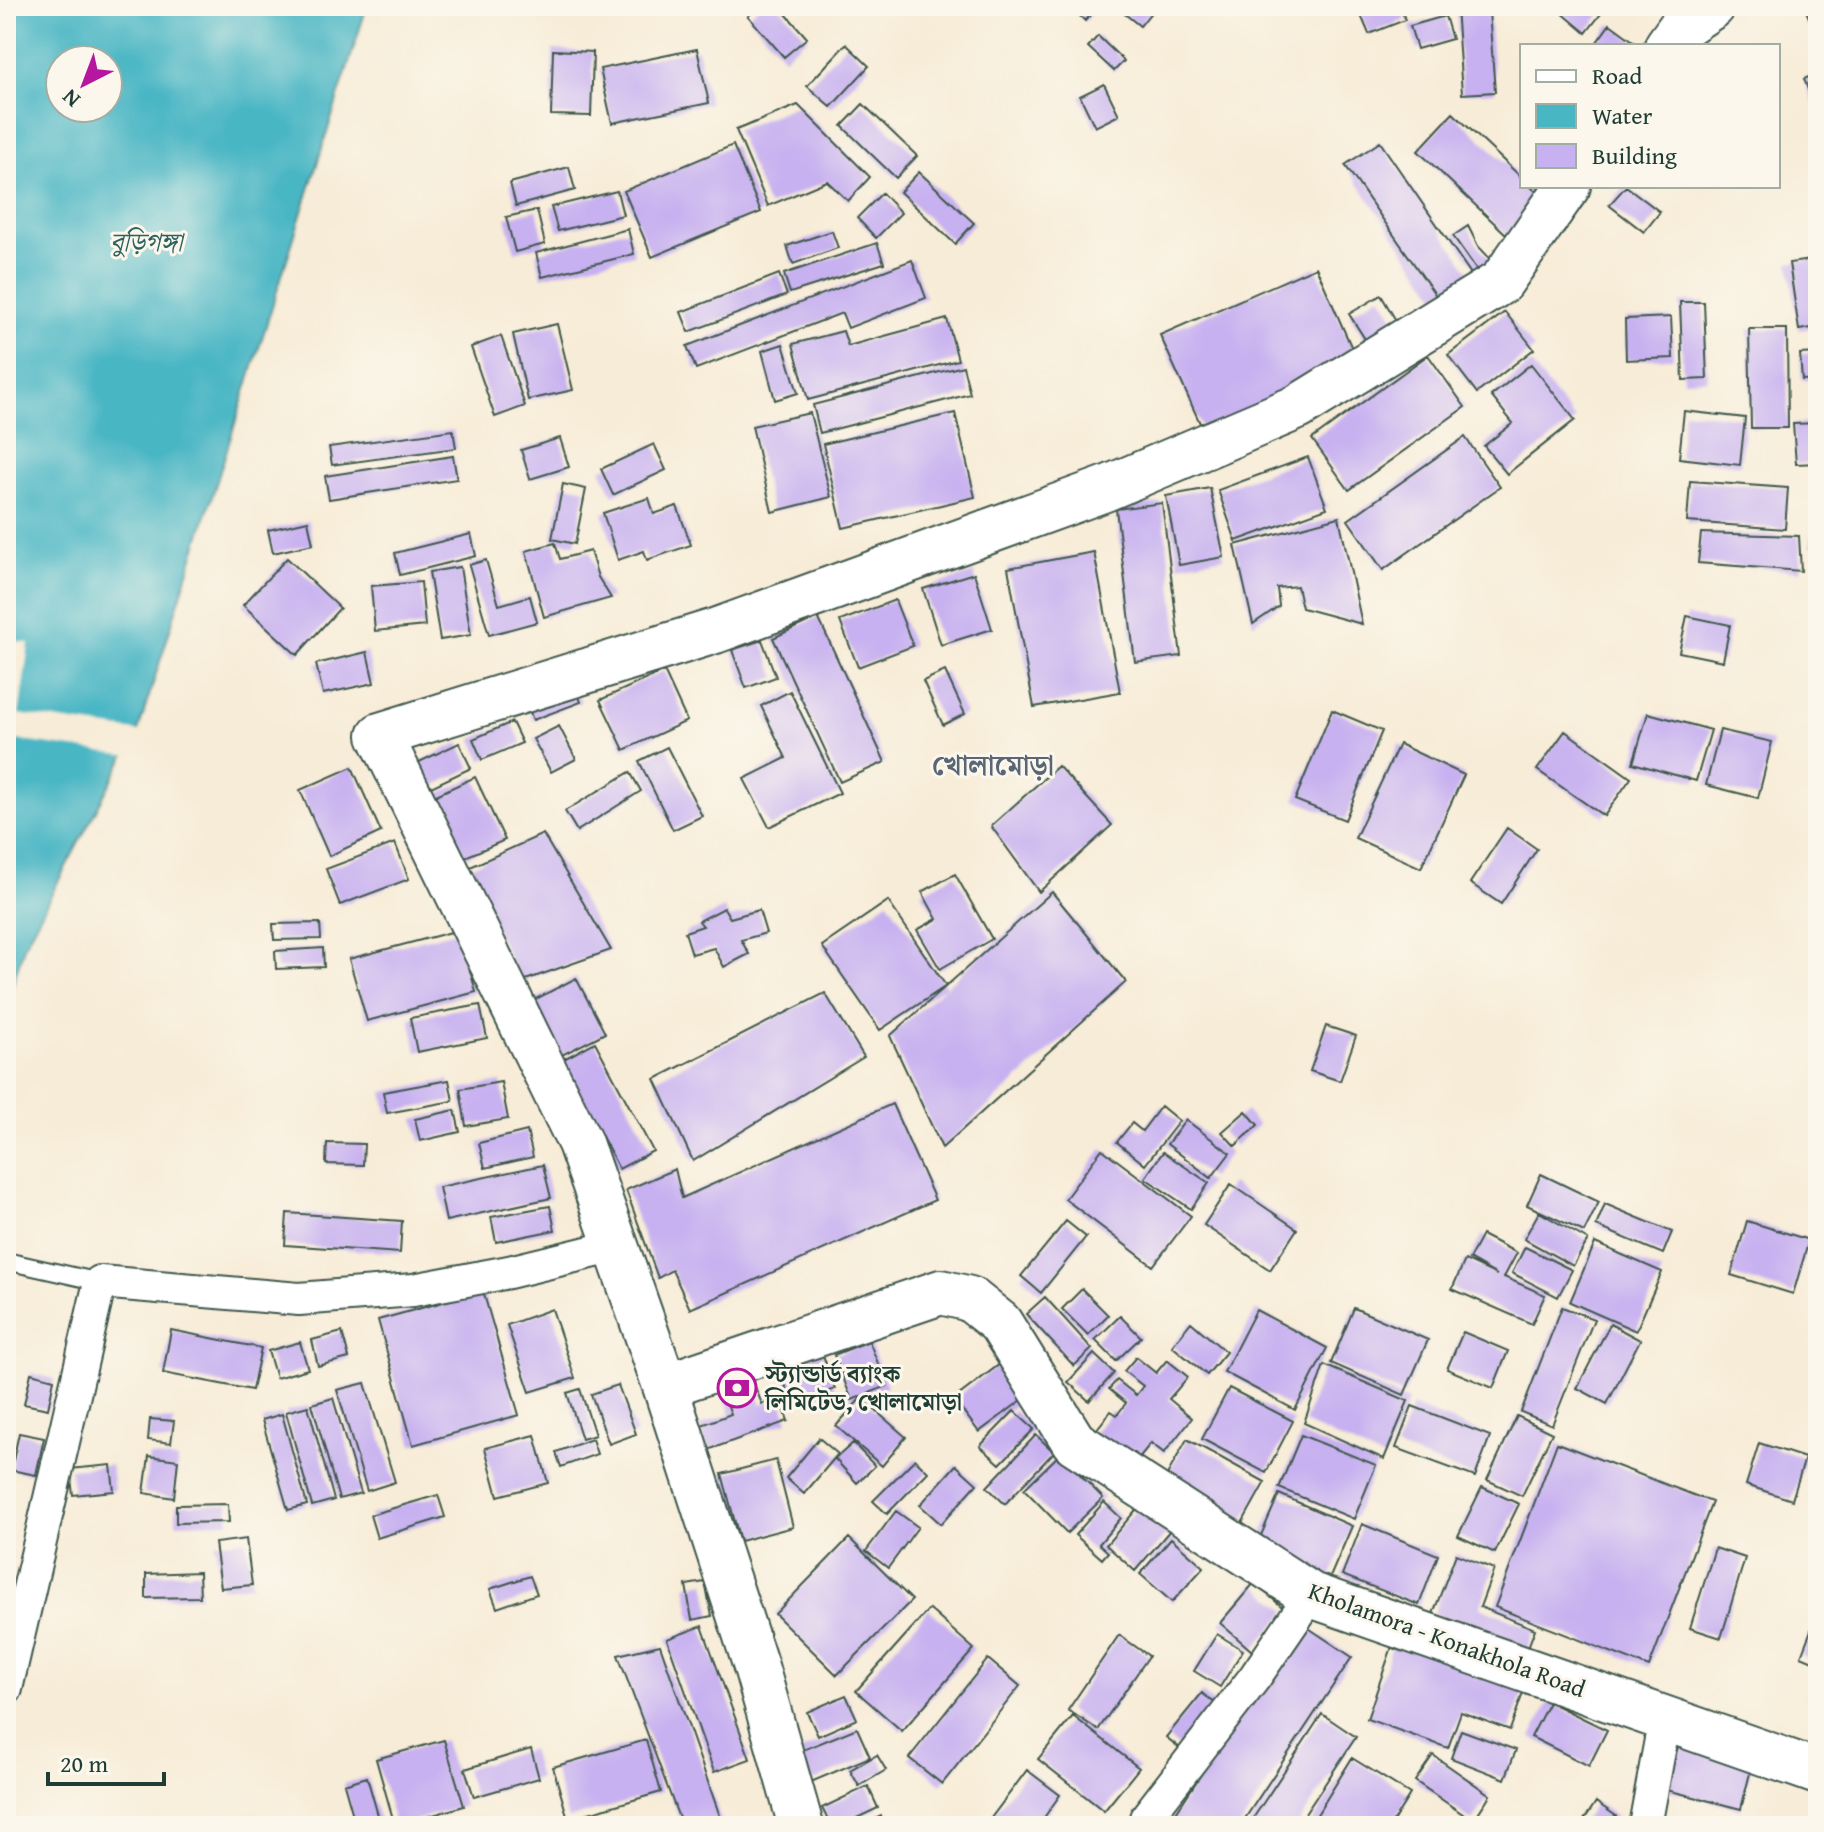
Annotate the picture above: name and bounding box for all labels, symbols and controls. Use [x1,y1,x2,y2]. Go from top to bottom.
north arrow [44,44,124,124]
legend [1520,44,1780,188]
text: Road [1592,58,1642,93]
text: N [54,82,87,116]
text: Water [1592,98,1653,133]
text: Building [1592,138,1677,173]
water label: বুড়িগঙ্গা [110,222,185,261]
district label: খোলামোড়া [932,744,1054,785]
place label: স্ট্যান্ডার্ড ব্যাংক লিমিটেড, খোলামোড়া [764,1356,962,1419]
bank icon: স্ট্যান্ডার্ড ব্যাংক লিমিটেড, খোলামোড়া [716,1367,758,1409]
street label: Kholamora - Konakhola Road [1304,1573,1591,1706]
scale bar [48,1736,164,1786]
text: 20 m [60,1746,108,1781]

